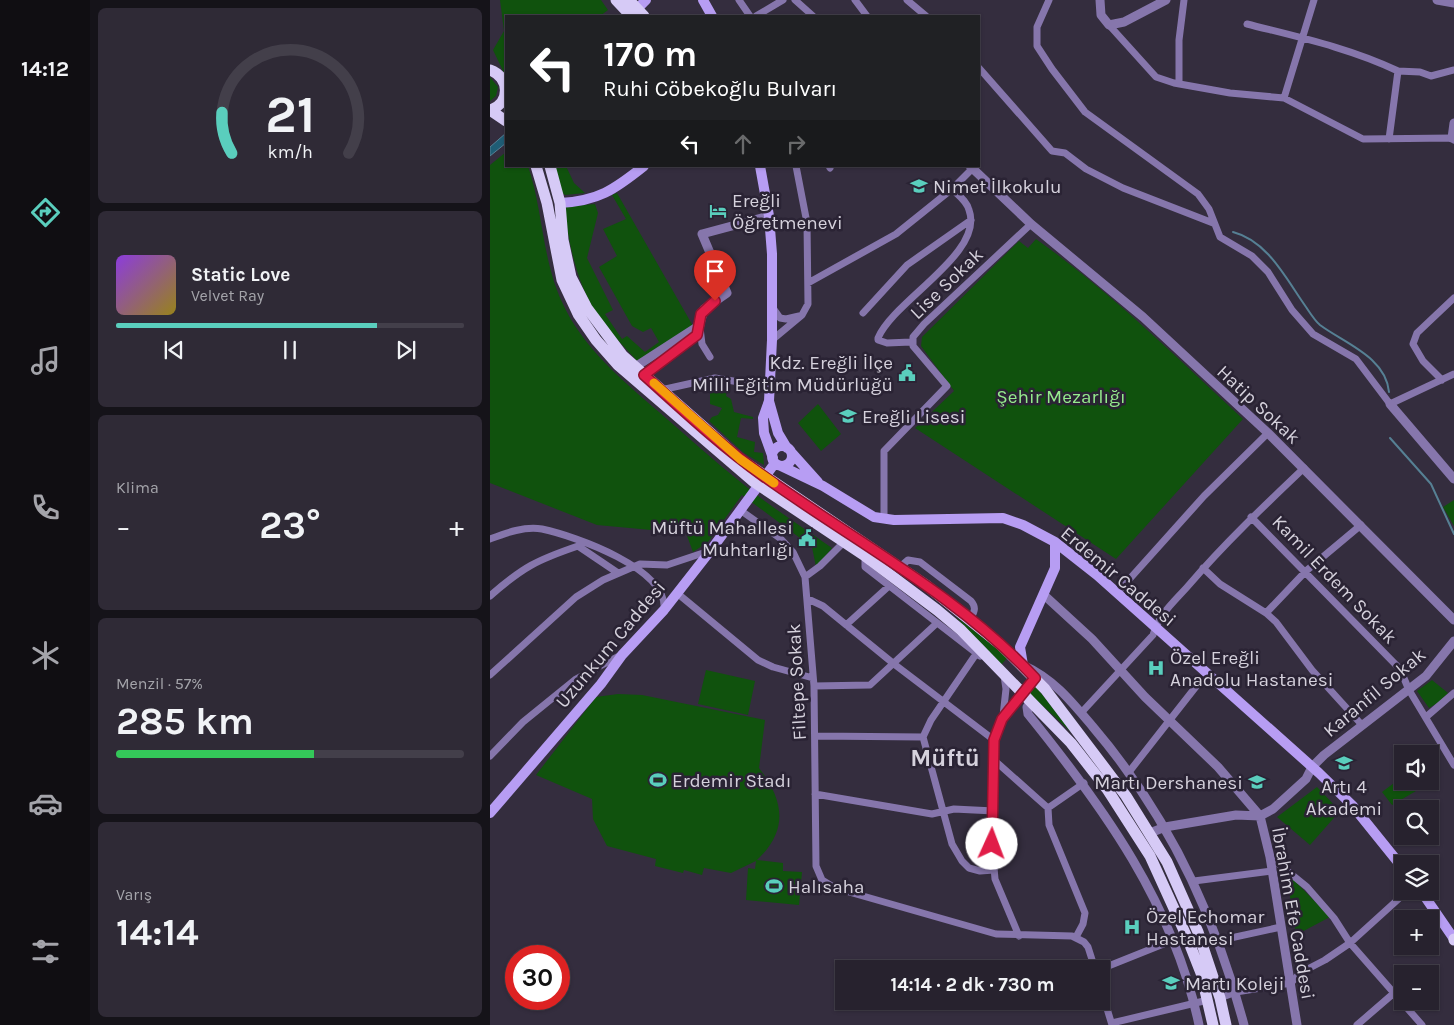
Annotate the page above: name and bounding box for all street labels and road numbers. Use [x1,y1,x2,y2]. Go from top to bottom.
street label: Lise Sokak [906,243,988,324]
street label: Hatip Sokak [1212,361,1305,449]
street label: Kamil Erdem Sokak [1267,511,1401,649]
street label: Erdemir Caddesi [1056,522,1180,631]
street label: Uzunkum Caddesi [551,577,670,713]
street label: Filtepe Sokak [783,623,811,741]
street label: Karanfil Sokak [1319,643,1430,742]
street label: İbrahim Efe Caddesi [1267,825,1319,1001]

